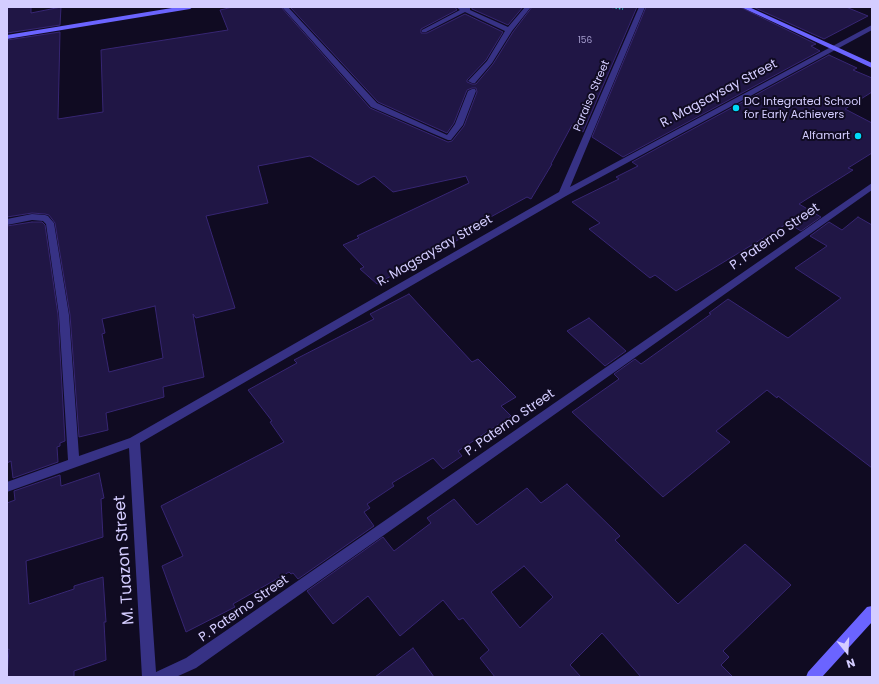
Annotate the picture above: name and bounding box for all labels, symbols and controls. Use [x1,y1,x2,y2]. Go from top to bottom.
house number: 156 [578,36,592,46]
street label: R. Magsaysay Street [658,57,780,131]
street label: Paraiso Street [571,58,613,134]
place label: DC Integrated School for Early Achievers [744,95,861,121]
marker: DC Integrated School for Early Achievers [731,103,741,113]
place label: Alfamart [802,129,850,143]
marker: Alfamart [853,131,863,141]
street label: P. Paterno Street [727,200,823,274]
street label: R. Magsaysay Street [375,212,495,290]
street label: P. Paterno Street [462,386,558,460]
street label: M. Tuazon Street [111,494,139,626]
street label: P. Paterno Street [196,572,292,646]
north arrow [827,632,867,672]
text: N [844,655,857,672]

